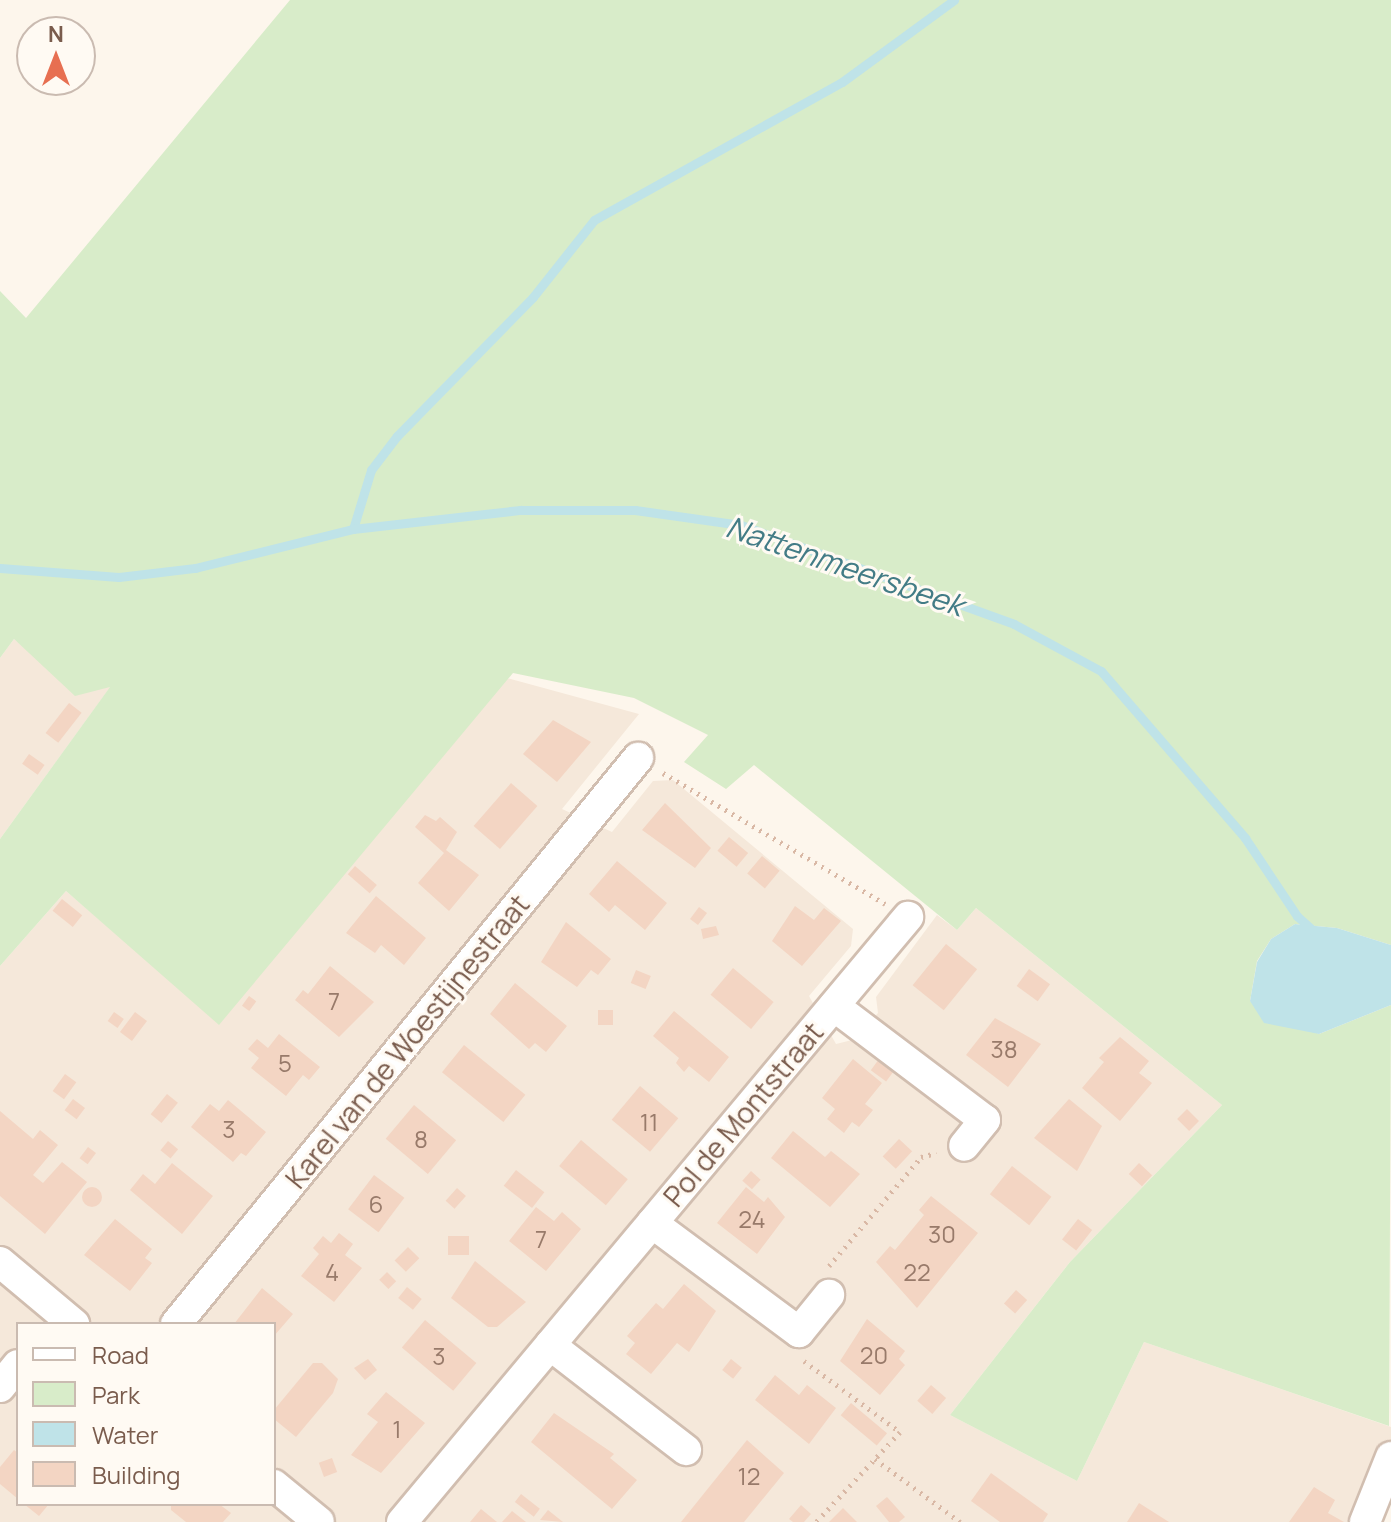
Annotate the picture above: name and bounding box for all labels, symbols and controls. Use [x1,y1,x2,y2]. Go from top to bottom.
north arrow [16,16,96,96]
text: N [48,19,64,49]
water label: Nattenmeersbeek [722,509,968,623]
street label: Karel van de Woestijnestraat [278,888,536,1194]
house number: 7 [328,987,340,1015]
street label: Pol de Montstraat [656,1015,830,1213]
house number: 38 [990,1035,1018,1063]
house number: 5 [278,1049,292,1077]
house number: 11 [640,1108,658,1136]
house number: 3 [222,1115,236,1143]
house number: 8 [414,1125,428,1153]
house number: 6 [369,1190,383,1218]
house number: 24 [738,1205,766,1233]
house number: 30 [928,1220,956,1248]
house number: 7 [535,1225,547,1253]
house number: 4 [325,1258,339,1286]
house number: 22 [903,1258,931,1286]
legend [16,1322,276,1506]
text: Road [92,1338,149,1371]
house number: 20 [860,1341,888,1369]
house number: 3 [432,1342,446,1370]
text: Park [92,1378,140,1411]
house number: 1 [392,1415,402,1443]
text: Water [92,1418,159,1451]
text: Building [92,1458,180,1491]
house number: 12 [737,1462,761,1490]

